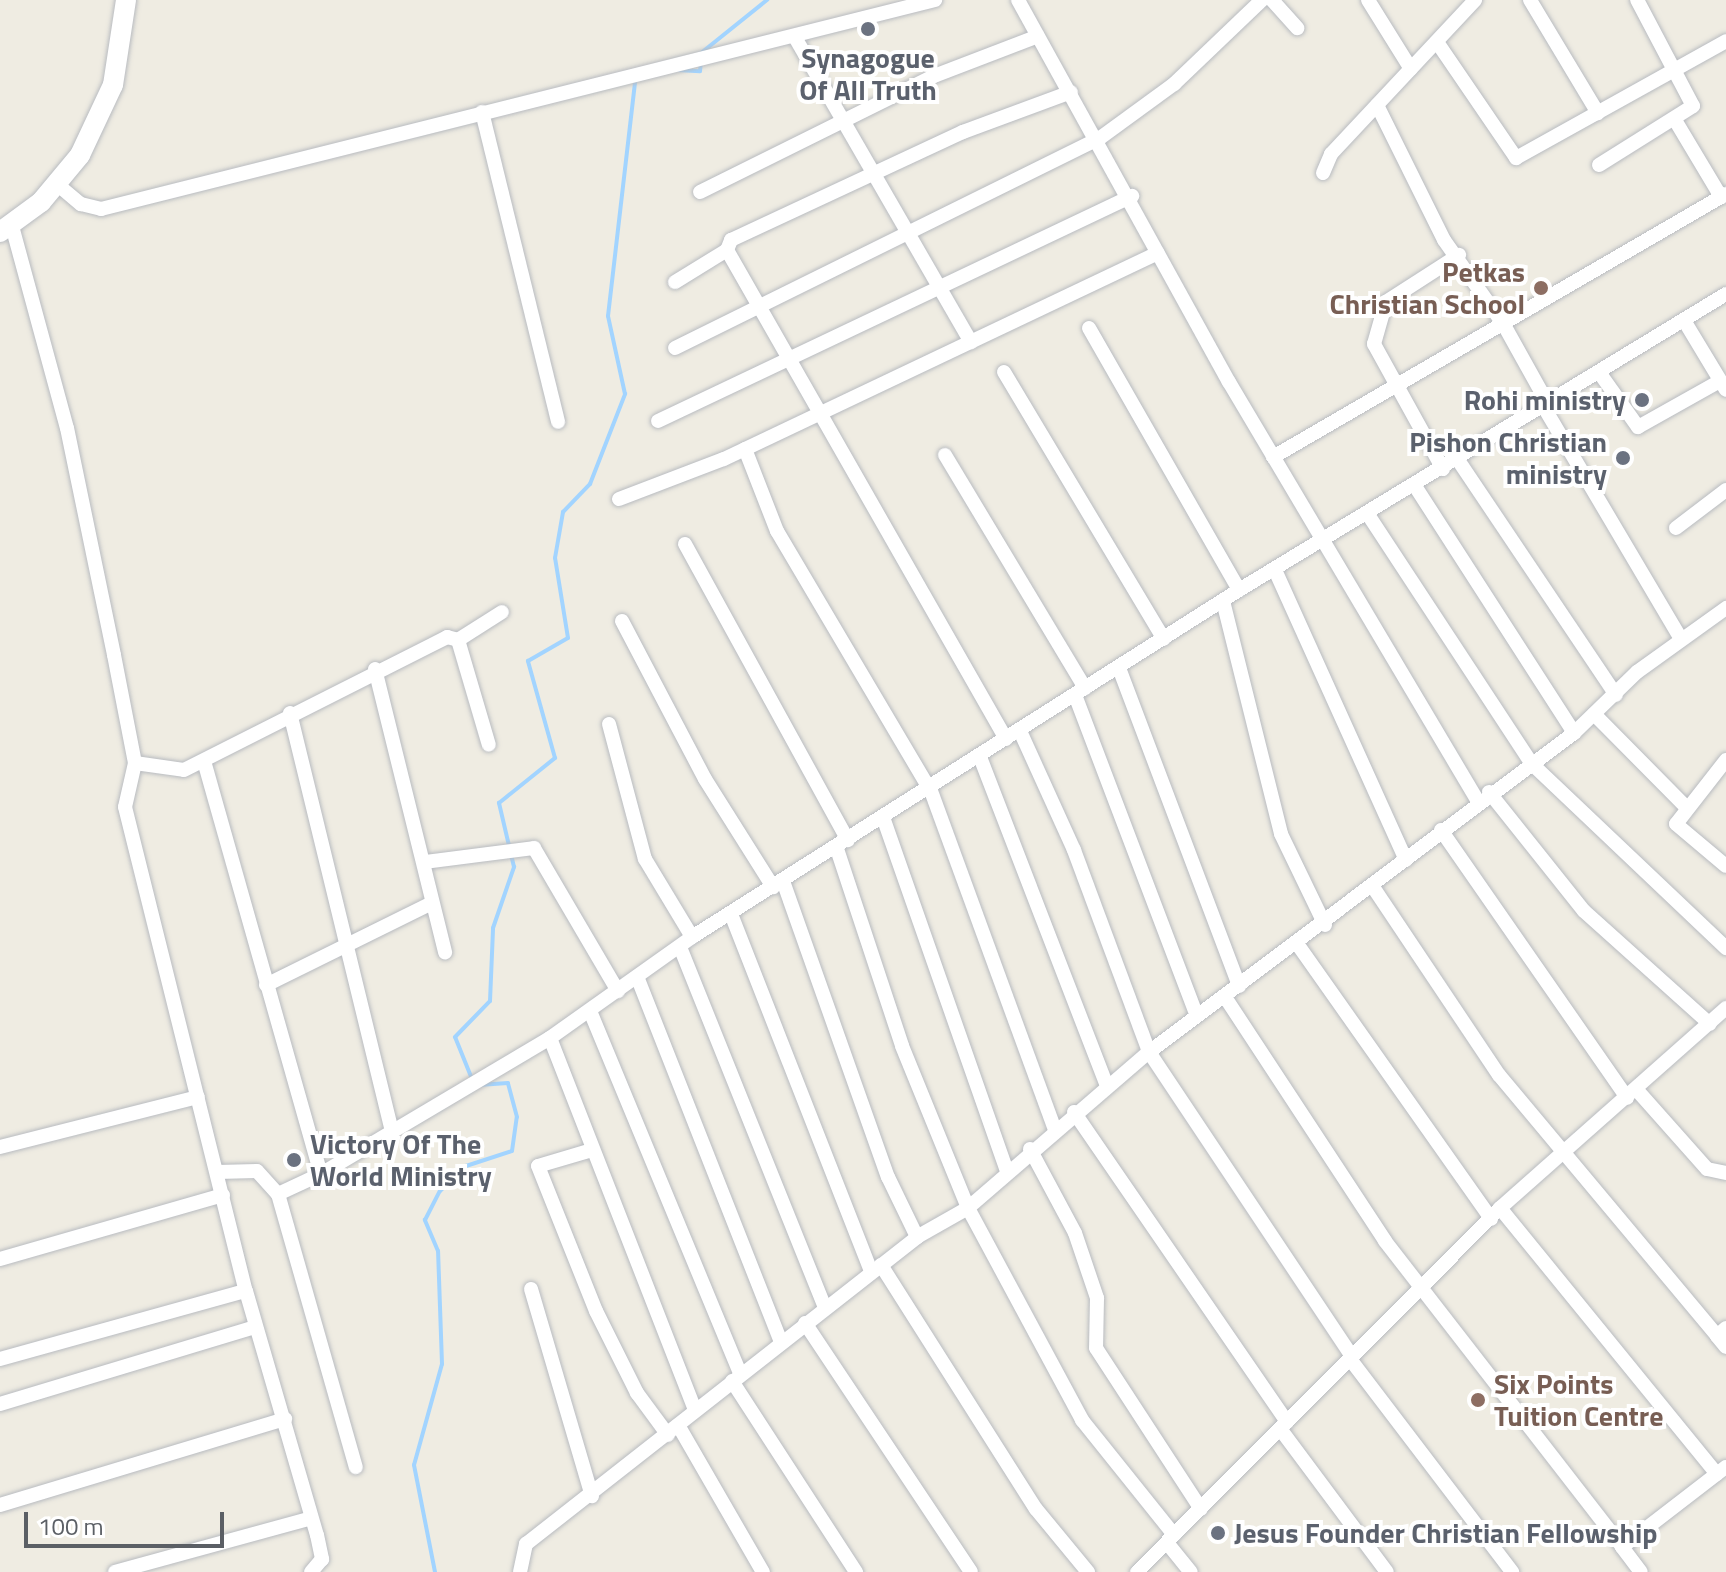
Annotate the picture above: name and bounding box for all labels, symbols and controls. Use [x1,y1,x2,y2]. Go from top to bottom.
marker: Synagogue Of All Truth [859,20,877,38]
place label: Synagogue Of All Truth [799,41,937,107]
place label: Petkas Christian School [1330,255,1525,321]
marker: Petkas Christian School [1532,279,1550,297]
place label: Rohi ministry [1464,383,1626,417]
marker: Rohi ministry [1633,391,1651,409]
place label: Pishon Christian ministry [1409,425,1607,491]
marker: Pishon Christian ministry [1614,449,1632,467]
place label: Victory Of The World Ministry [310,1127,492,1193]
marker: Victory Of The World Ministry [285,1151,303,1169]
place label: Six Points Tuition Centre [1494,1367,1664,1433]
marker: Six Points Tuition Centre [1469,1391,1487,1409]
scale bar [28,1496,228,1546]
text: 100 m [38,1508,104,1544]
place label: Jesus Founder Christian Fellowship [1234,1516,1658,1550]
marker: Jesus Founder Christian Fellowship [1209,1524,1227,1542]

